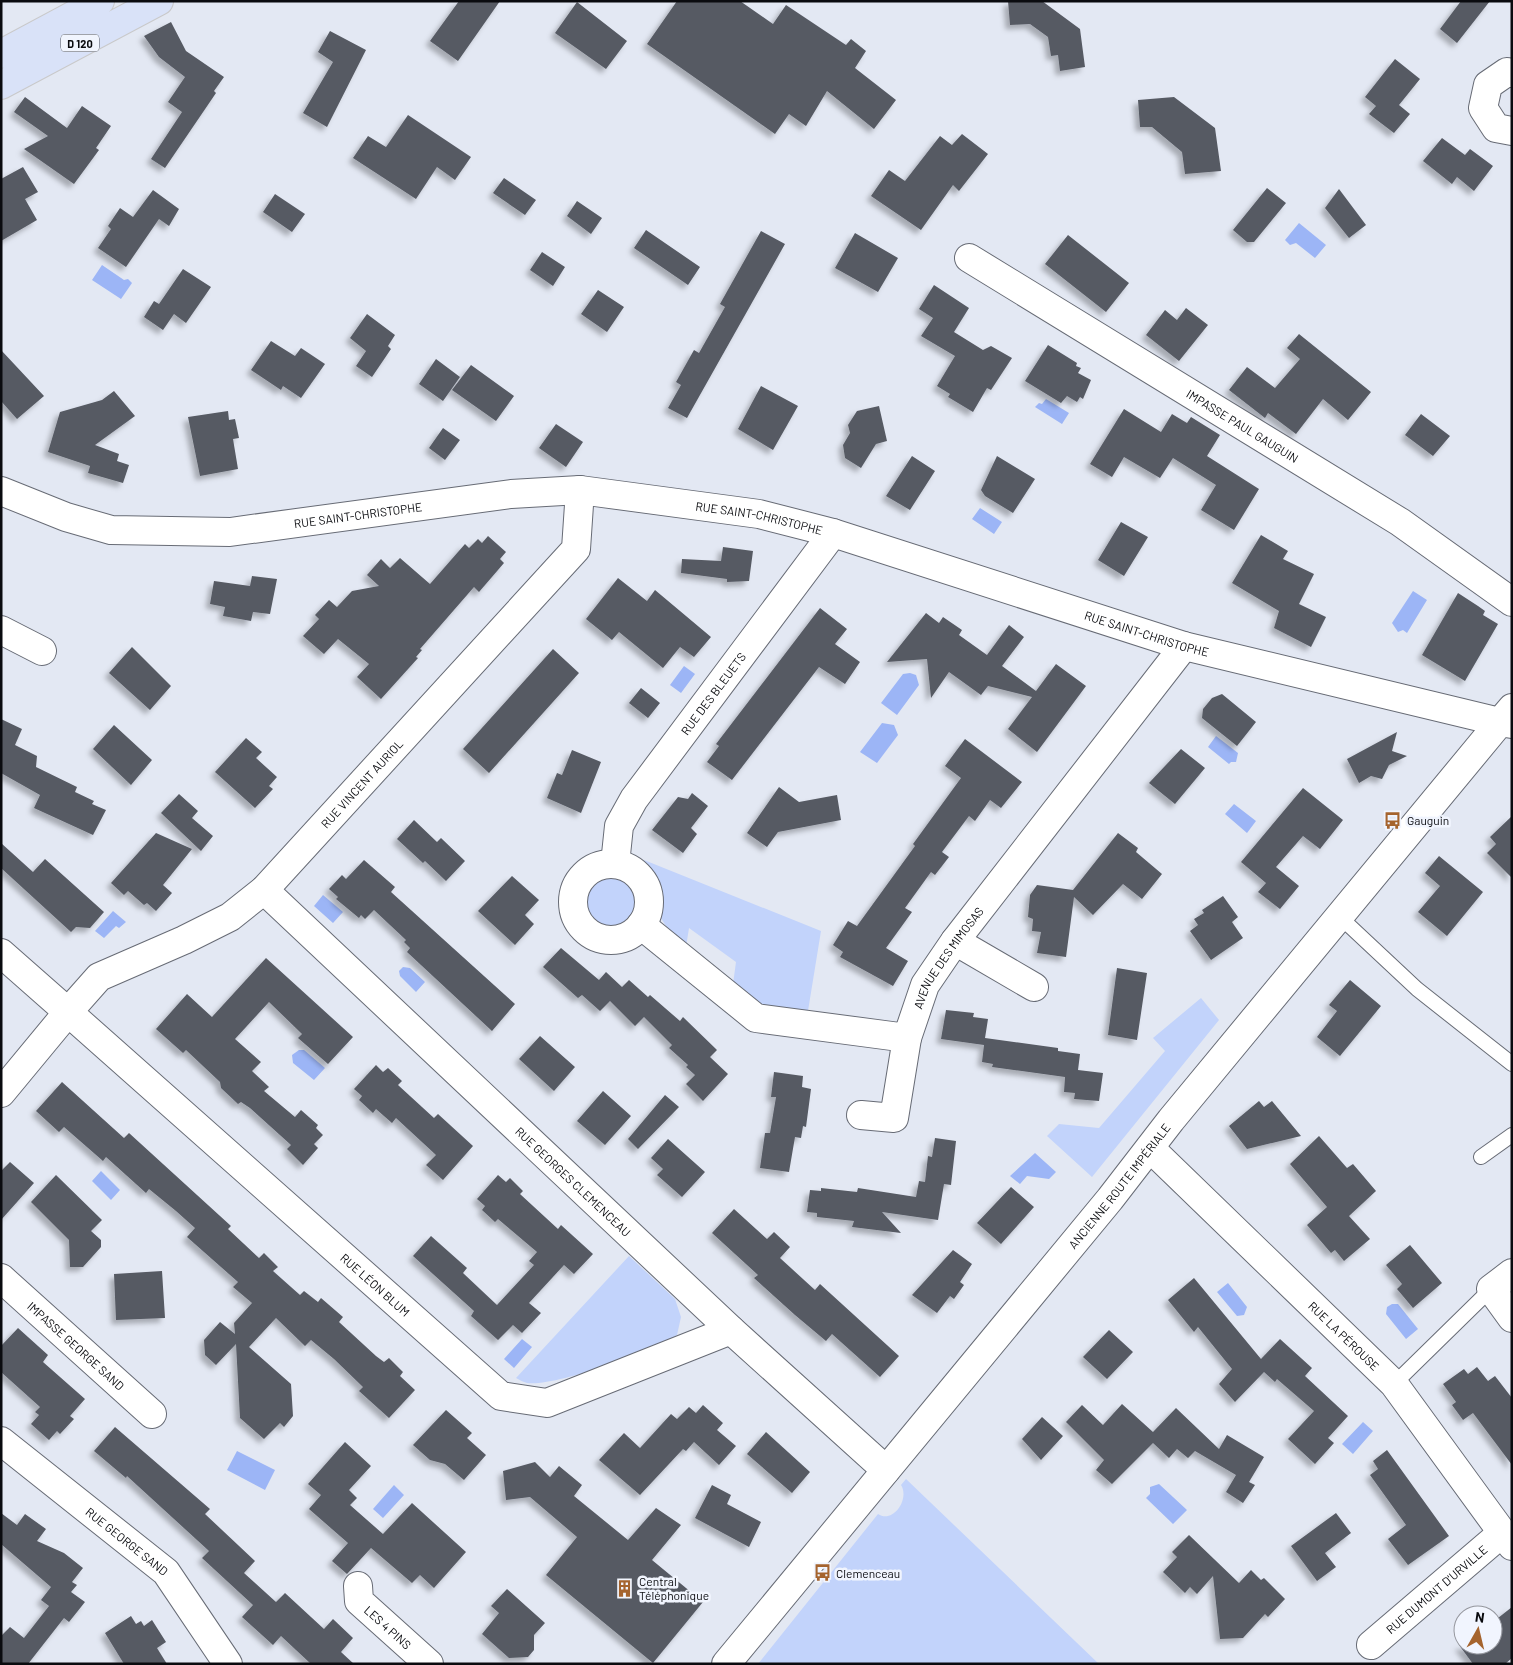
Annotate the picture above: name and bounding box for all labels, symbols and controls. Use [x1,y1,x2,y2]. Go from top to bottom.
road number: D 120 [61,34,99,52]
street label: IMPASSE PAUL GAUGUIN [1184,386,1301,465]
street label: RUE SAINT-CHRISTOPHE [293,499,423,530]
street label: RUE SAINT-CHRISTOPHE [695,499,824,537]
street label: RUE SAINT-CHRISTOPHE [1083,607,1210,659]
street label: RUE DES BLEUETS [678,649,748,737]
street label: RUE VINCENT AURIOL [318,736,406,831]
bus stop icon: Gauguin [1383,810,1403,830]
place label: Gauguin [1407,813,1449,827]
street label: AVENUE DES MIMOSAS [910,904,986,1011]
street label: ANCIENNE ROUTE IMPÉRIALE [1065,1120,1173,1251]
street label: RUE GEORGES CLEMENCEAU [513,1124,634,1239]
street label: RUE LÉON BLUM [338,1250,413,1319]
street label: IMPASSE GEORGE SAND [25,1298,127,1393]
street label: RUE LA PÉROUSE [1306,1298,1382,1373]
street label: RUE GEORGE SAND [83,1504,171,1578]
street label: RUE DUMONT D'URVILLE [1383,1541,1489,1637]
bus stop icon: Clemenceau [812,1563,832,1583]
place label: Clemenceau [836,1566,900,1580]
place label: Central Téléphonique [639,1574,709,1602]
building icon: Central Téléphonique [615,1578,635,1598]
street label: LES 4 PINS [362,1602,414,1652]
north arrow [1453,1605,1503,1655]

